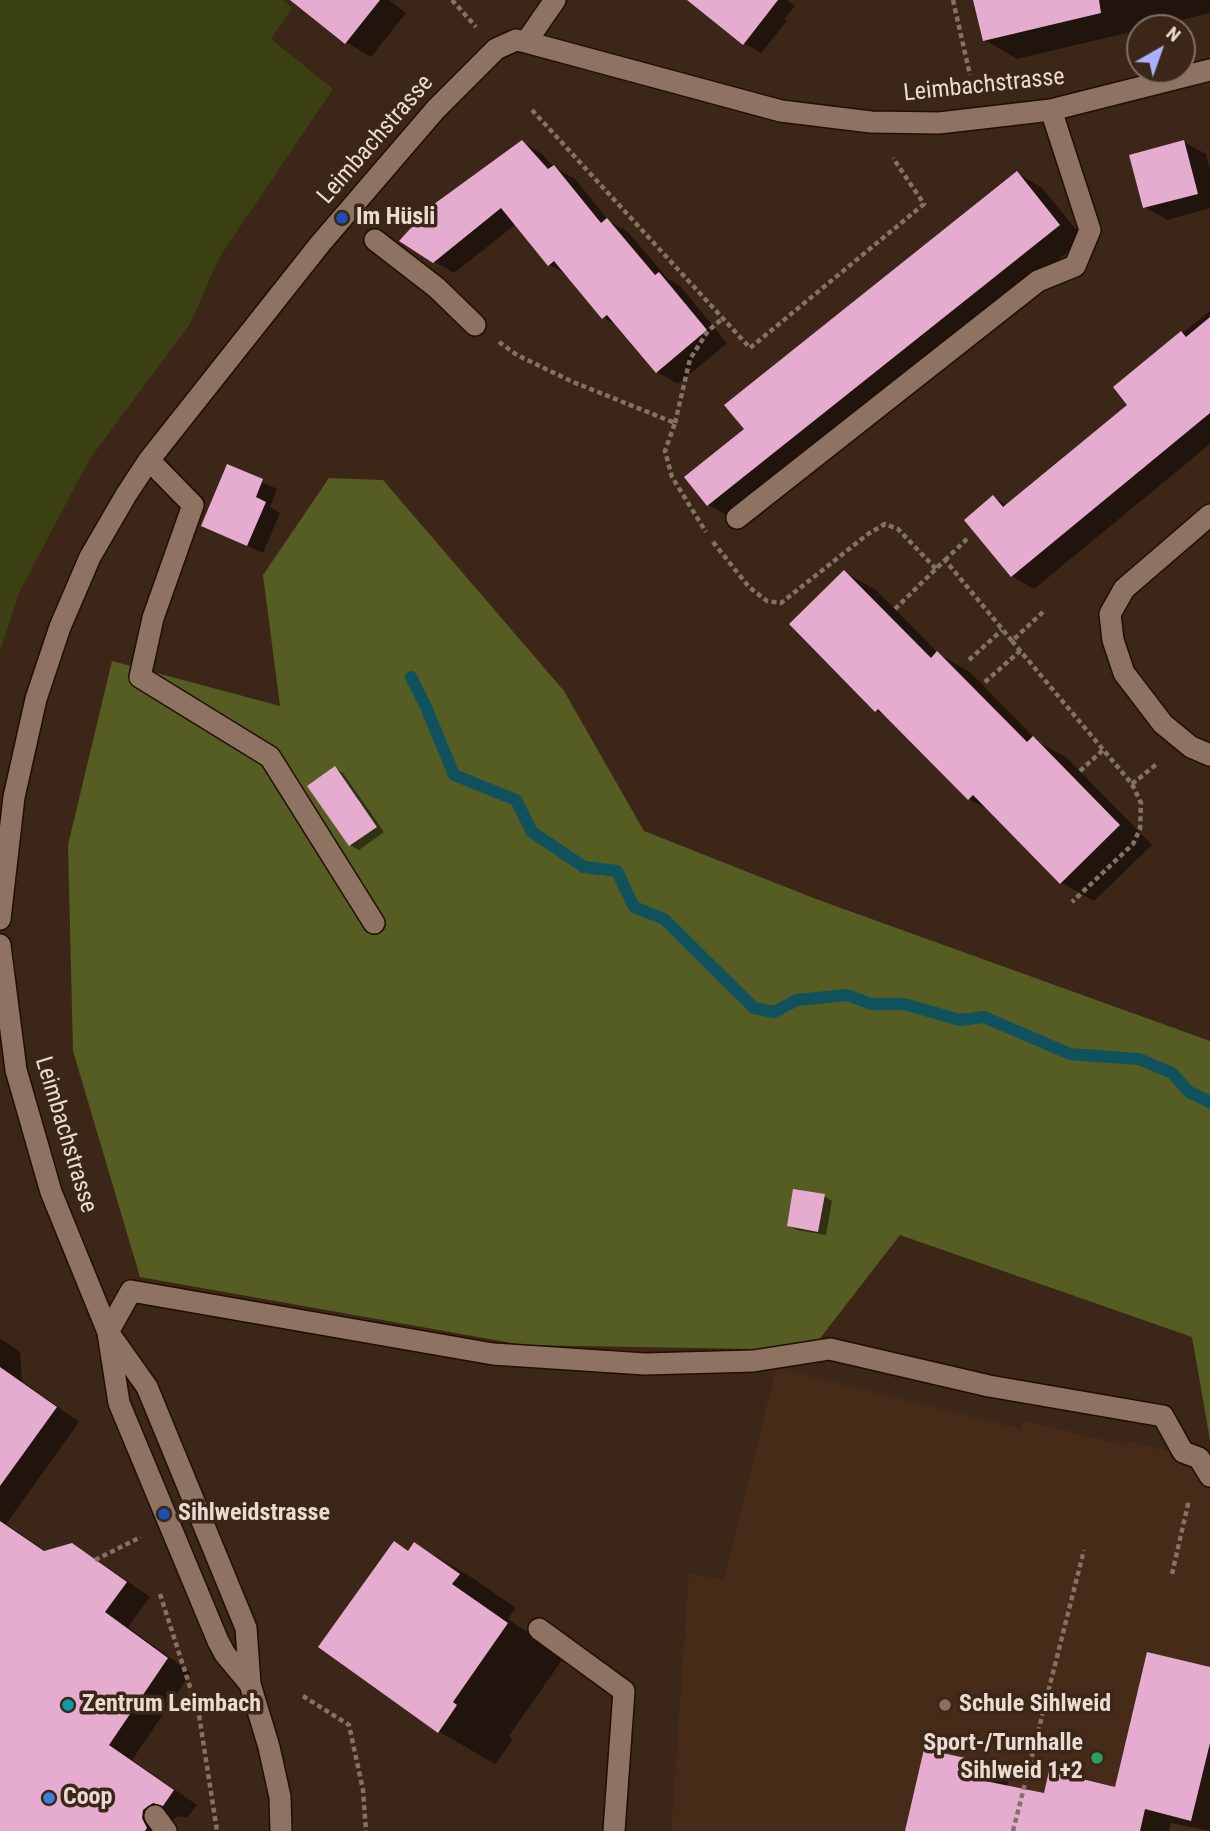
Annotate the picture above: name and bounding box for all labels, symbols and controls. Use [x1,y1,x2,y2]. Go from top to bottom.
north arrow [1126,14,1196,84]
text: N [1162,22,1185,47]
street label: Leimbachstrasse [902,63,1066,109]
street label: Leimbachstrasse [312,70,440,210]
place label: Im Hüsli [356,204,435,232]
marker: Im Hüsli [334,210,350,226]
street label: Leimbachstrasse [28,1053,102,1217]
place label: Sihlweidstrasse [178,1500,330,1528]
marker: Sihlweidstrasse [156,1506,172,1522]
place label: Zentrum Leimbach [82,1691,261,1719]
place label: Schule Sihlweid [959,1691,1111,1719]
marker: Zentrum Leimbach [60,1697,76,1713]
marker: Schule Sihlweid [937,1697,953,1713]
place label: Sport-/Turnhalle Sihlweid 1+2 [923,1730,1083,1786]
marker: Sport-/Turnhalle Sihlweid 1+2 [1089,1750,1105,1766]
place label: Coop [63,1784,112,1812]
marker: Coop [41,1790,57,1806]

